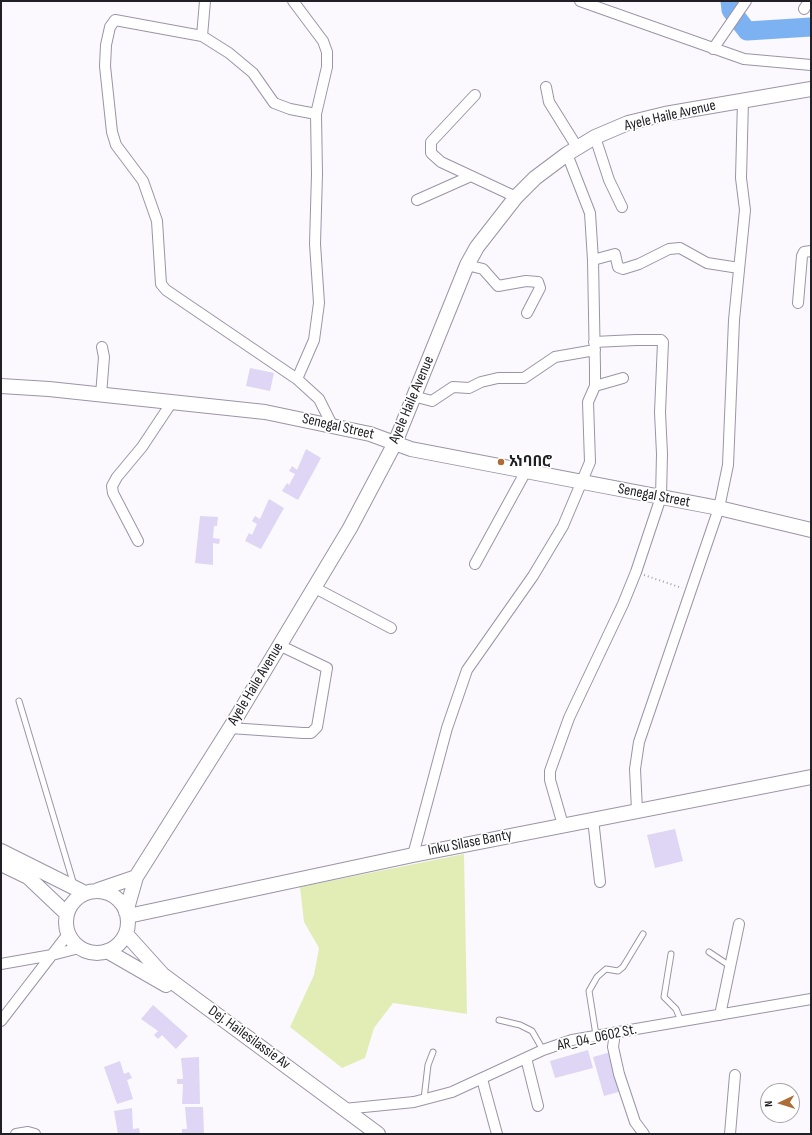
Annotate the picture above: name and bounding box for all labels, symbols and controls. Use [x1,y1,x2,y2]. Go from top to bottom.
street label: Ayele Haile Avenue [623,97,717,135]
street label: Ayele Haile Avenue [386,354,438,446]
street label: Senegal Street [300,410,376,444]
place label: አነባበሮ [509,453,552,471]
marker: አነባበሮ [496,457,506,467]
street label: Senegal Street [616,480,692,512]
street label: Ayele Haile Avenue [224,639,288,729]
street label: Inku Silase Banty [427,826,513,860]
street label: Dej. Hailesilassie Av [205,1002,293,1074]
street label: AR_04_0602 St. [556,1021,638,1055]
north arrow [760,1083,800,1123]
text: N [762,1100,775,1107]

